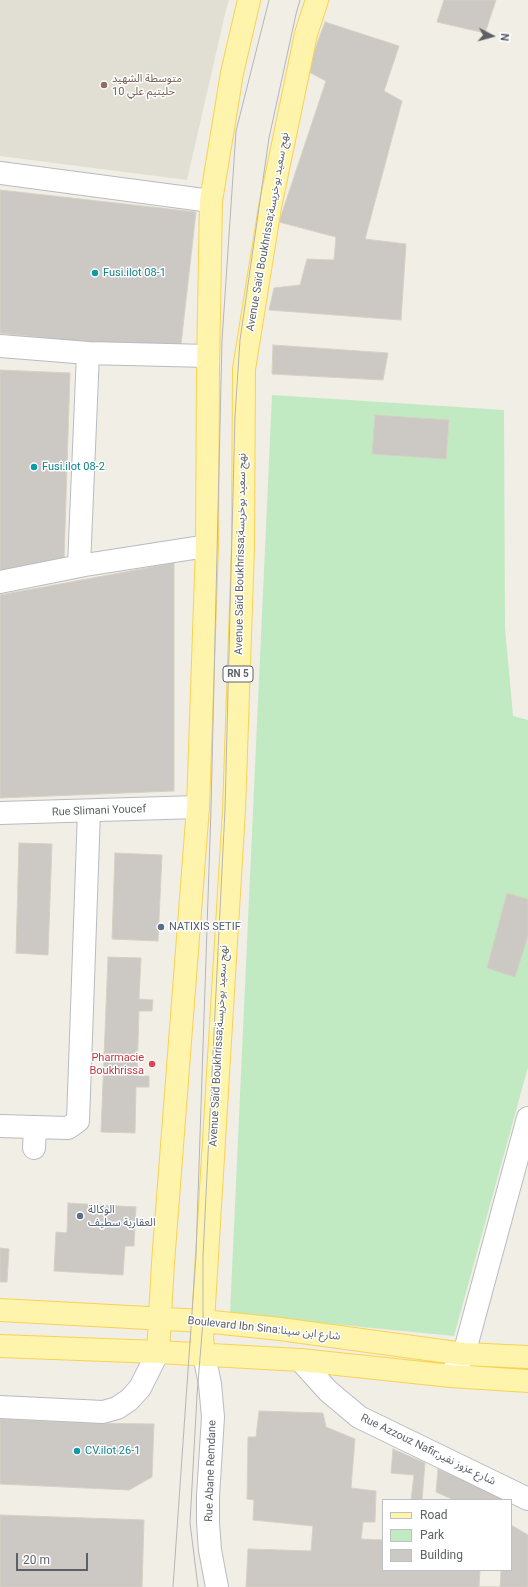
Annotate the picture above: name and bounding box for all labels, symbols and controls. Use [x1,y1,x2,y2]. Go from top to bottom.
north arrow [472,16,512,56]
text: N [498,33,511,42]
place label: متوسطة الشهيد حليتيم علي 10 [112,72,182,98]
marker: متوسطة الشهيد حليتيم علي 10 [99,80,109,90]
street label: Avenue Saïd Boukhrissa;نهج سعيد بوخريسة [244,131,292,333]
place label: Fusi.ilot 08-1 [103,266,166,280]
marker: Fusi.ilot 08-1 [90,268,100,278]
street label: Avenue Saïd Boukhrissa;نهج سعيد بوخريسة [233,453,249,655]
place label: Fusi.ilot 08-2 [42,460,105,474]
marker: Fusi.ilot 08-2 [29,462,39,472]
road number: RN 5 [223,666,253,682]
street label: Rue Slimani Youcef [52,803,146,819]
place label: NATIXIS SETIF [169,920,241,934]
marker: NATIXIS SETIF [156,922,166,932]
street label: Avenue Saïd Boukhrissa;نهج سعيد بوخريسة [207,945,231,1147]
place label: Pharmacie Boukhrissa [89,1051,144,1077]
marker: Pharmacie Boukhrissa [147,1059,157,1069]
place label: الوكالة العقارية سطيف [88,1203,156,1229]
marker: الوكالة العقارية سطيف [75,1211,85,1221]
street label: Boulevard Ibn Sina:شارع ابن سينا [187,1314,341,1344]
street label: Rue Azzouz Nafir;شارع عزوز نفير [358,1412,498,1488]
street label: Rue Abane Remdane [203,1420,219,1522]
place label: CV.ilot 26-1 [85,1444,140,1458]
marker: CV.ilot 26-1 [72,1446,82,1456]
legend [382,1499,512,1571]
text: Road [420,1508,448,1522]
text: Park [420,1528,444,1542]
scale bar [18,1545,90,1571]
text: Building [420,1548,463,1562]
text: 20 m [23,1553,50,1567]

